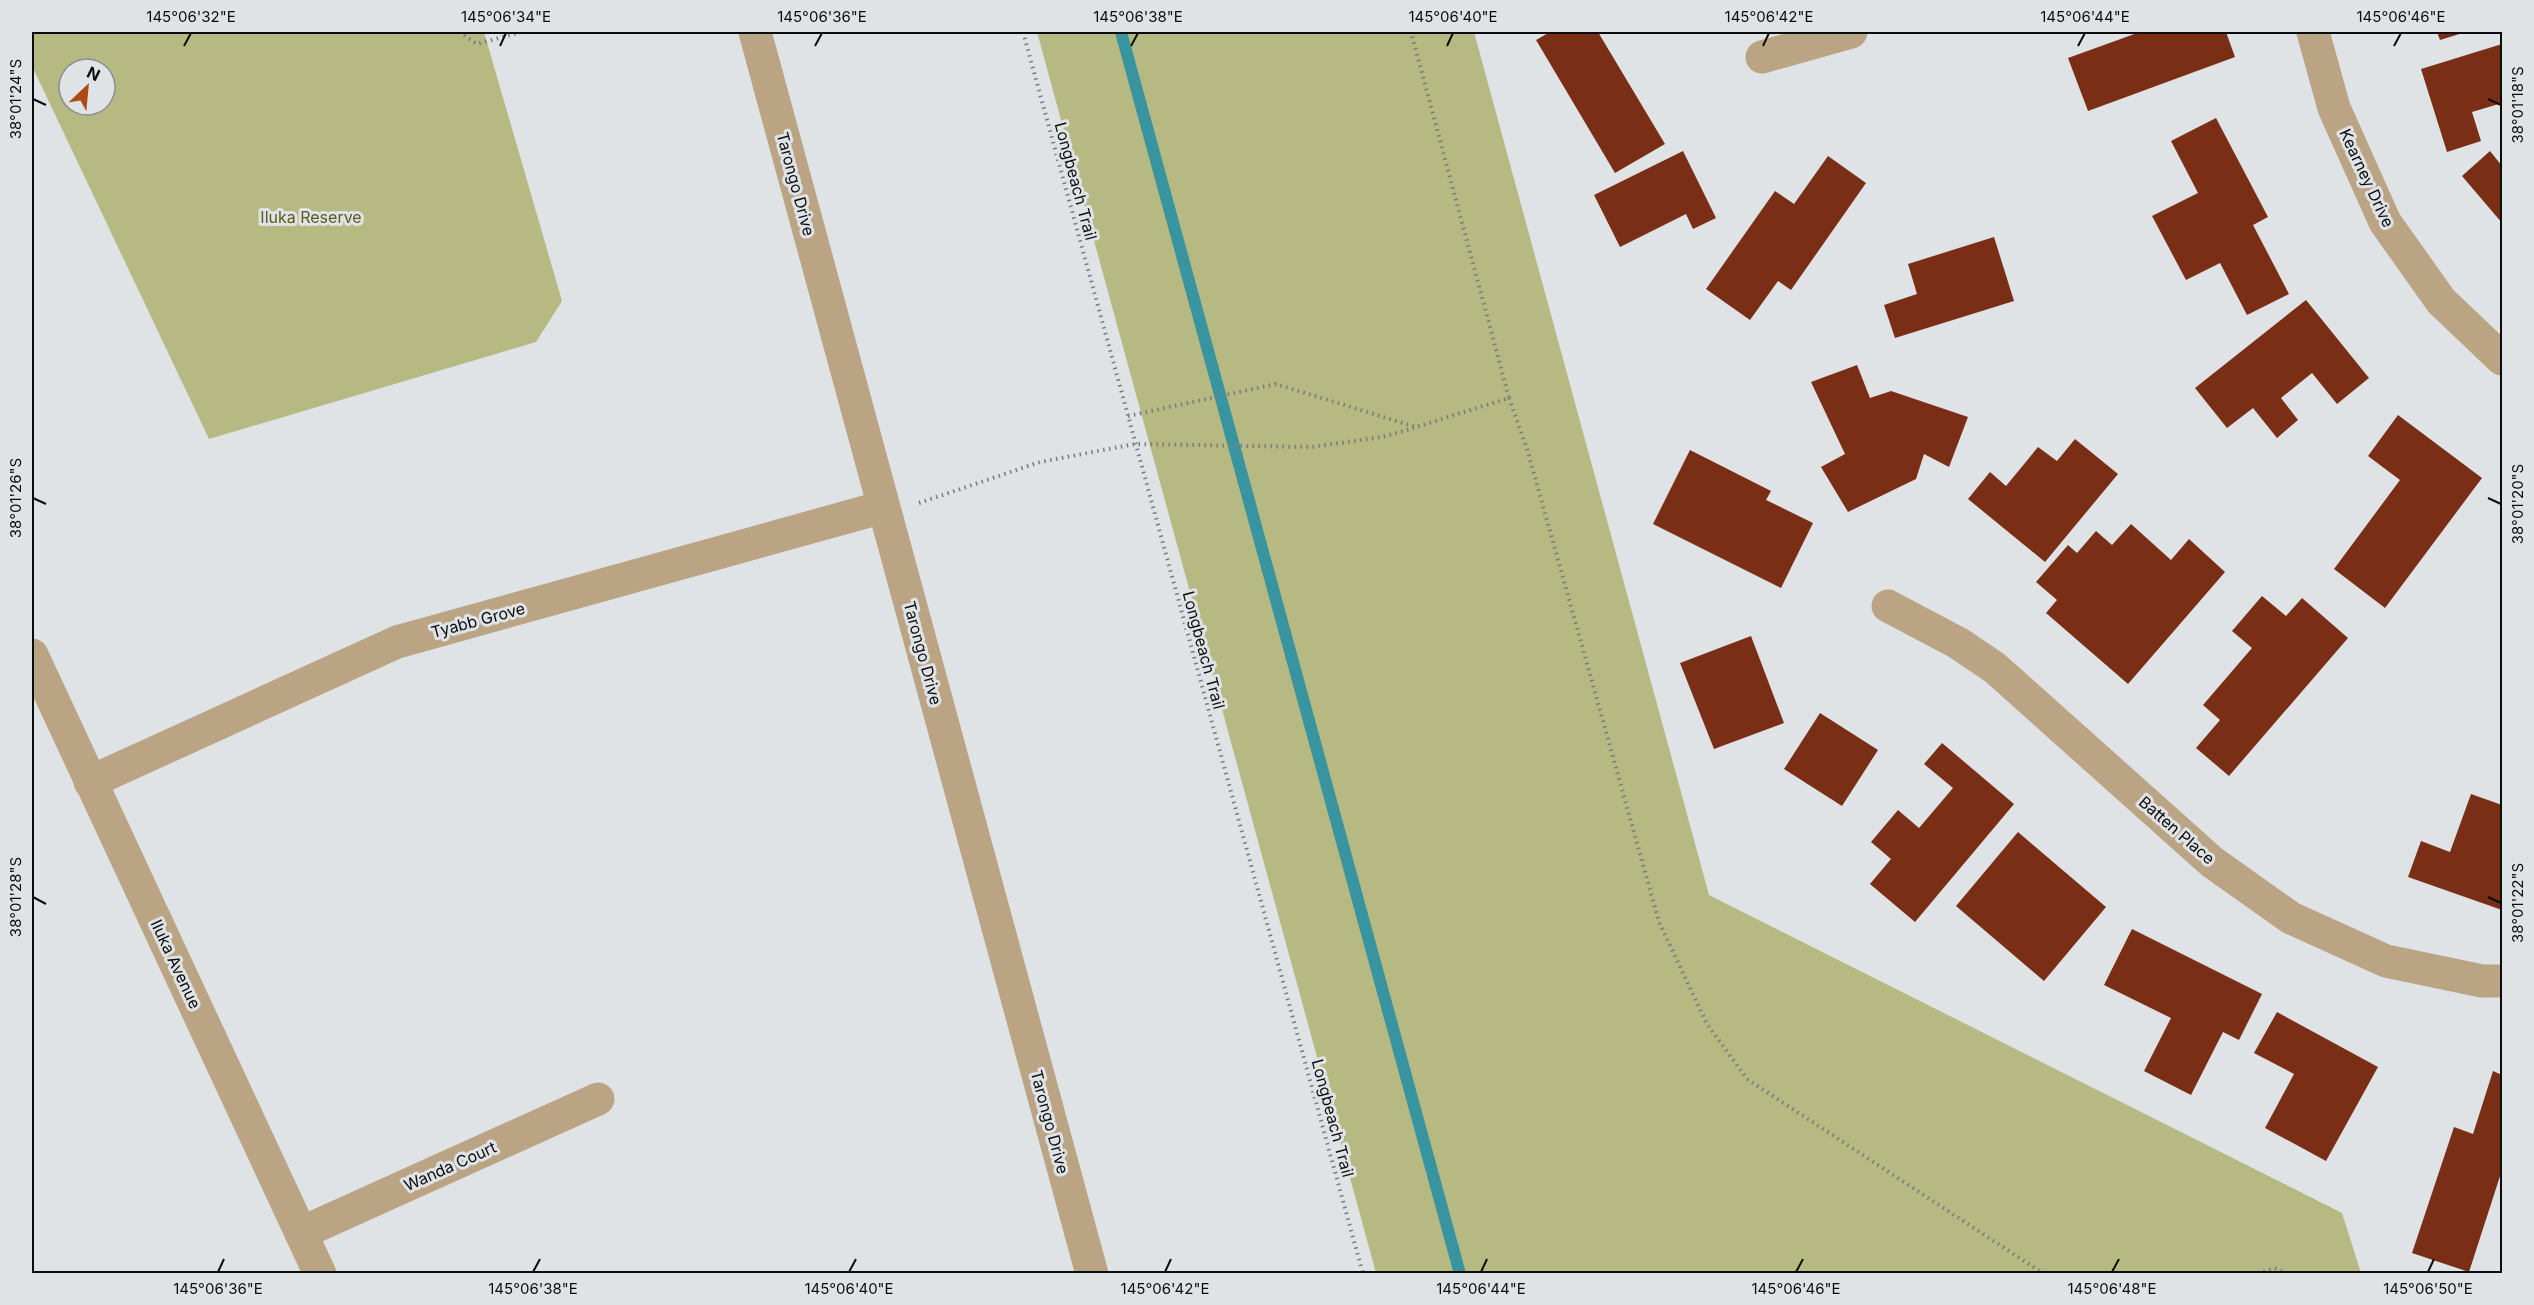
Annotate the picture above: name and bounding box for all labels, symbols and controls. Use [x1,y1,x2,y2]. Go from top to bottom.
text: 145°06'32"E [146,7,236,26]
text: 145°06'34"E [461,7,551,26]
text: 145°06'36"E [777,7,867,26]
text: 145°06'38"E [1093,7,1183,26]
text: 145°06'40"E [1408,7,1498,26]
text: 145°06'42"E [1725,7,1813,26]
text: 145°06'44"E [2040,7,2130,26]
text: 145°06'46"E [2356,7,2446,26]
north arrow [57,57,117,117]
text: 38°01'24"S [6,59,25,139]
text: N [84,62,103,85]
text: 38°01'18"S [2508,66,2527,144]
street label: Longbeach Trail [1051,120,1101,242]
street label: Kearney Drive [2335,125,2399,231]
street label: Tarongo Drive [773,130,819,238]
park label: Iluka Reserve [260,207,362,227]
text: 38°01'26"S [6,458,25,538]
text: 38°01'20"S [2508,464,2527,544]
street label: Longbeach Trail [1179,589,1229,711]
street label: Tyabb Grove [429,598,527,642]
street label: Tarongo Drive [900,599,946,707]
street label: Batten Place [2135,792,2219,868]
text: 38°01'28"S [6,857,25,937]
text: 38°01'22"S [2508,863,2527,943]
street label: Iluka Avenue [147,916,205,1012]
street label: Longbeach Trail [1308,1057,1358,1179]
street label: Tarongo Drive [1027,1068,1073,1176]
street label: Wanda Court [401,1137,499,1195]
text: 145°06'36"E [173,1279,263,1298]
text: 145°06'38"E [488,1279,578,1298]
text: 145°06'40"E [804,1279,894,1298]
text: 145°06'42"E [1121,1279,1209,1298]
text: 145°06'44"E [1436,1279,1526,1298]
text: 145°06'46"E [1751,1279,1841,1298]
text: 145°06'48"E [2067,1279,2157,1298]
text: 145°06'50"E [2383,1279,2473,1298]

